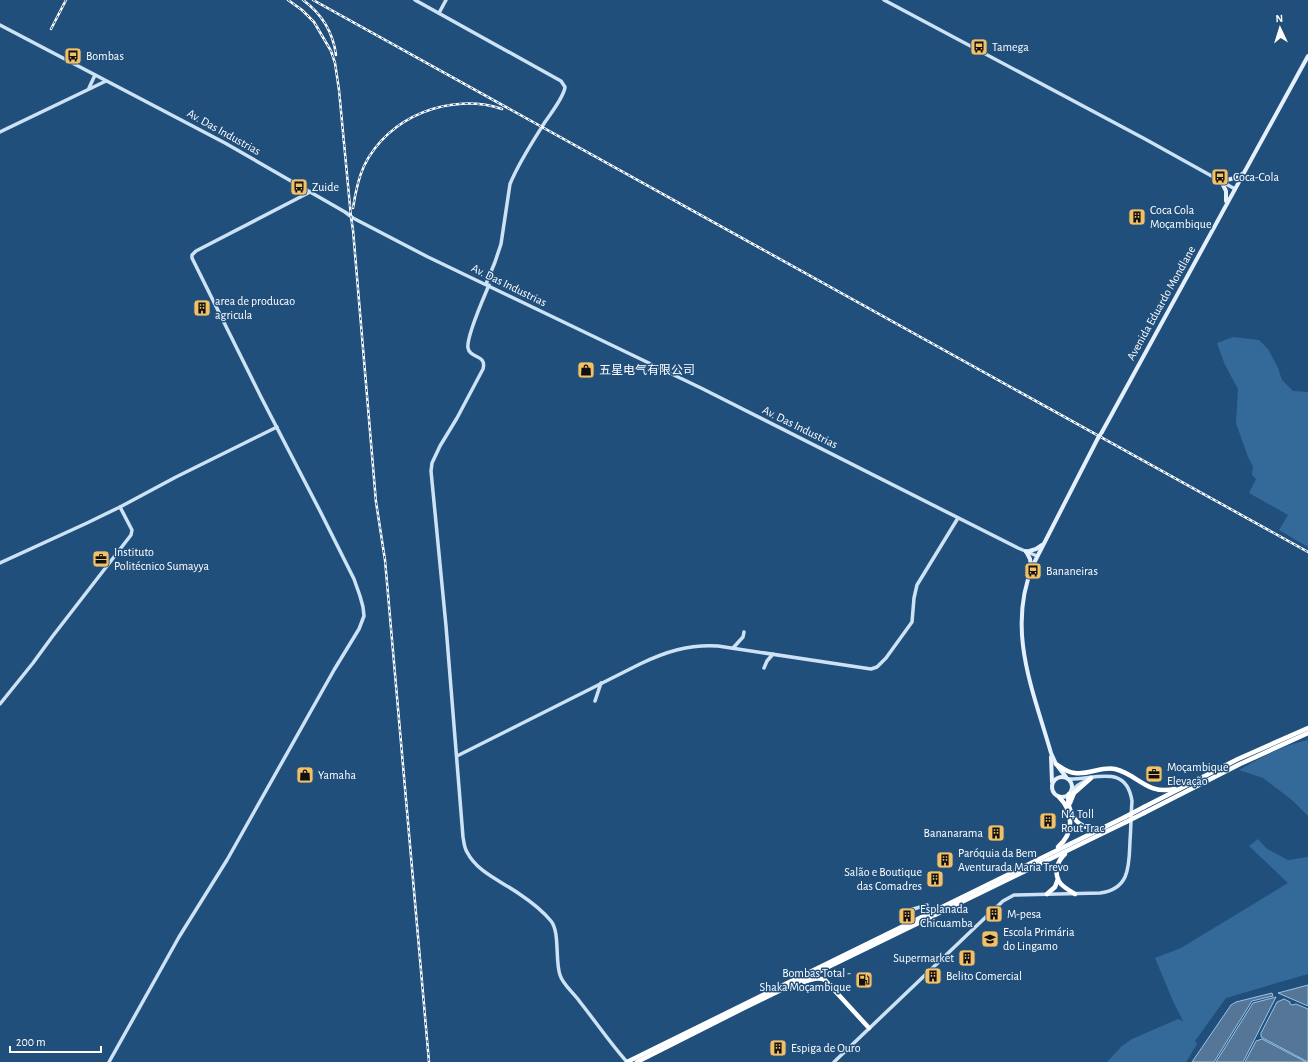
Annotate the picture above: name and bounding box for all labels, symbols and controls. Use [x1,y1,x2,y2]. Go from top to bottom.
north arrow [1260,8,1300,48]
text: N [1275,13,1284,24]
bus stop icon: Tamega [969,37,989,57]
place label: Tamega [992,41,1029,53]
bus stop icon: Bombas [63,46,83,66]
place label: Bombas [86,50,124,62]
street label: Av. Das Industrias [185,107,263,157]
bus stop icon: Coca-Cola [1210,167,1230,187]
place label: Coca-Cola [1233,171,1279,183]
bus stop icon: Zuide [289,177,309,197]
place label: Zuide [312,181,339,193]
place label: Coca Cola Moçambique [1150,204,1211,230]
building icon: Coca Cola Moçambique [1127,207,1147,227]
street label: Avenida Eduardo Mondlane [1125,244,1197,362]
street label: Av. Das Industrias [469,262,549,308]
place label: area de producao agricula [215,295,295,321]
building icon: area de producao agricula [192,298,212,318]
shop icon: 五星电气有限公司 [576,360,596,380]
place label: 五星电气有限公司 [599,363,695,376]
street label: Av. Das Industrias [760,404,840,450]
place label: Instituto Politécnico Sumayya [114,546,209,573]
office icon: Instituto Politécnico Sumayya [91,549,111,569]
bus stop icon: Bananeiras [1023,561,1043,581]
place label: Bananeiras [1046,565,1098,577]
place label: Moçambique Elevação [1167,761,1228,787]
office icon: Moçambique Elevação [1144,764,1164,784]
shop icon: Yamaha [295,765,315,785]
place label: Yamaha [318,769,356,781]
place label: N4 Toll Rout Trac [1061,808,1104,834]
building icon: N4 Toll Rout Trac [1038,811,1058,831]
building icon: Bananarama [986,823,1006,843]
place label: Bananarama [924,827,983,839]
place label: Paróquia da Bem Aventurada Maria Trevo [958,847,1069,873]
building icon: Paróquia da Bem Aventurada Maria Trevo [935,850,955,870]
place label: Salão e Boutique das Comadres [844,866,922,892]
building icon: Salão e Boutique das Comadres [925,869,945,889]
place label: Esplanada Chicuamba [920,903,973,929]
building icon: M-pesa [984,904,1004,924]
building icon: Esplanada Chicuamba [897,906,917,926]
place label: M-pesa [1007,908,1042,920]
place label: Escola Primária do Lingamo [1003,926,1075,952]
school or university icon: Escola Primária do Lingamo [980,929,1000,949]
building icon: Supermarket [957,948,977,968]
place label: Supermarket [893,952,954,964]
building icon: Belito Comercial [923,966,943,986]
place label: Bombas Total - Shaka Moçambique [759,967,851,993]
fuel station icon: Bombas Total - Shaka Moçambique [854,970,874,990]
place label: Belito Comercial [946,970,1022,982]
scale bar [10,1028,101,1054]
text: 200 m [16,1036,46,1048]
building icon: Espiga de Ouro [768,1038,788,1058]
place label: Espiga de Ouro [791,1042,861,1054]

